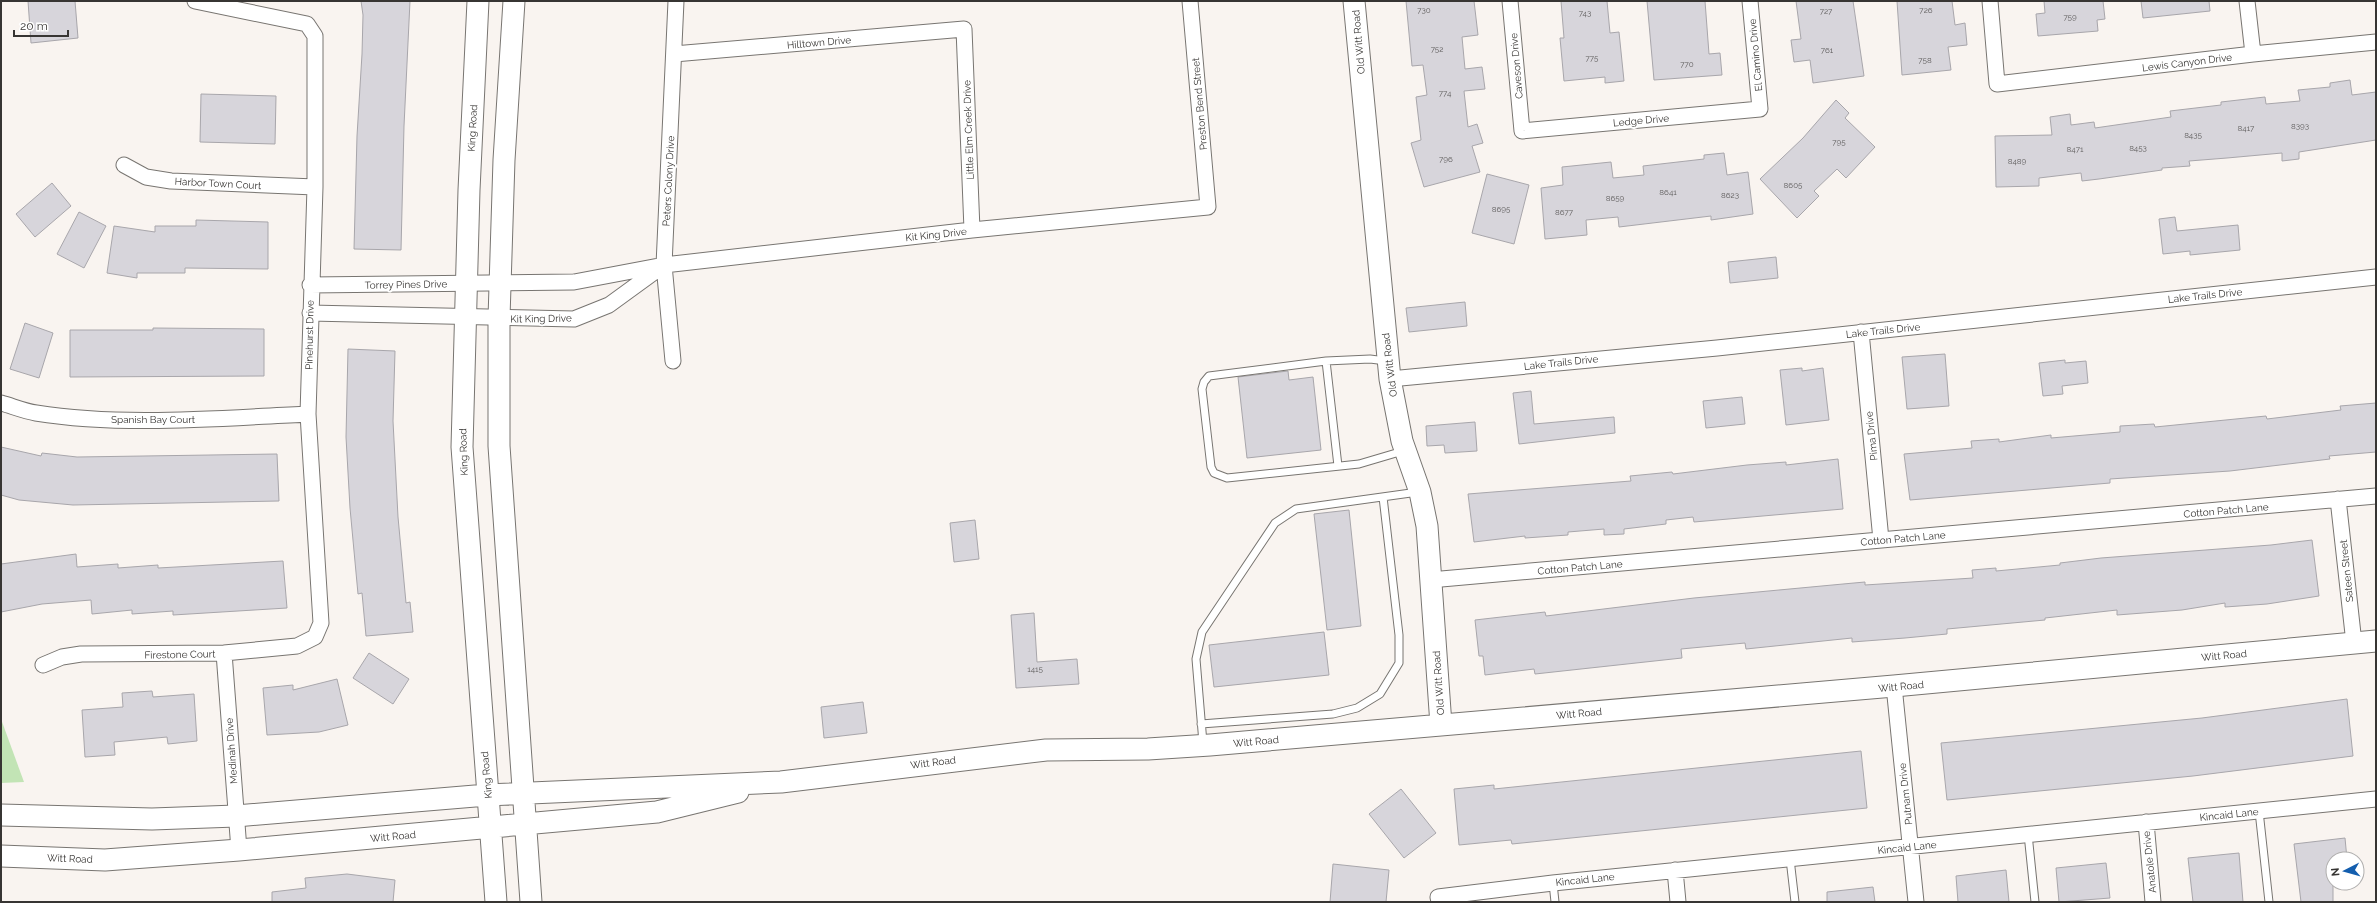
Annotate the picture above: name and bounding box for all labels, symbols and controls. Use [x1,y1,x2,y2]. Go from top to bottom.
house number: 730 [1417,5,1431,15]
house number: 726 [1919,5,1933,15]
house number: 727 [1820,6,1833,16]
house number: 743 [1579,8,1591,18]
street label: Old Witt Road [1350,9,1367,75]
scale bar [14,12,68,38]
house number: 759 [2063,12,2077,22]
street label: El Camino Drive [1747,18,1764,92]
text: 20 m [20,19,48,33]
street label: Caveson Drive [1508,32,1525,99]
street label: Hilltown Drive [786,34,852,51]
house number: 752 [1431,44,1443,54]
house number: 761 [1821,45,1834,55]
street label: Lewis Canyon Drive [2141,52,2233,73]
house number: 775 [1586,53,1599,63]
house number: 758 [1918,55,1932,65]
street label: Preston Bend Street [1190,57,1209,151]
house number: 770 [1680,59,1694,69]
street label: Little Elm Creek Drive [961,80,976,180]
house number: 774 [1439,88,1452,98]
street label: King Road [466,104,479,152]
street label: Ledge Drive [1613,113,1670,128]
house number: 8393 [2291,121,2309,131]
house number: 8417 [2238,123,2255,133]
house number: 8435 [2184,130,2203,140]
street label: Peters Colony Drive [661,135,676,227]
house number: 795 [1832,137,1846,147]
house number: 8453 [2129,143,2147,153]
house number: 8471 [2067,144,2084,154]
house number: 796 [1439,154,1453,164]
house number: 8489 [2008,156,2027,166]
street label: Harbor Town Court [174,176,262,191]
house number: 8605 [1784,180,1803,190]
house number: 8641 [1659,187,1677,197]
house number: 8623 [1721,190,1739,200]
house number: 8659 [1606,193,1625,203]
house number: 8695 [1492,204,1511,214]
house number: 8677 [1555,207,1574,217]
street label: Kit King Drive [905,226,967,243]
street label: Torrey Pines Drive [365,278,448,291]
street label: Lake Trails Drive [2167,286,2243,305]
street label: Pinehurst Drive [303,300,316,370]
street label: Kit King Drive [510,312,572,325]
street label: Lake Trails Drive [1845,321,1921,340]
street label: Old Witt Road [1380,332,1399,398]
street label: Lake Trails Drive [1523,353,1599,372]
street label: Pima Drive [1863,411,1880,461]
street label: Spanish Bay Court [111,414,196,425]
street label: King Road [457,428,470,476]
street label: Cotton Patch Lane [2183,501,2269,520]
street label: Cotton Patch Lane [1860,529,1946,548]
street label: Sateen Street [2338,539,2355,603]
street label: Cotton Patch Lane [1537,558,1623,577]
street label: Firestone Court [144,648,216,661]
street label: Witt Road [2201,648,2247,663]
street label: Old Witt Road [1431,650,1446,716]
house number: 1415 [1027,664,1043,674]
street label: Witt Road [1878,679,1924,694]
street label: Witt Road [1556,706,1602,721]
street label: Medinah Drive [224,717,239,785]
street label: Witt Road [1233,734,1279,749]
street label: King Road [479,751,494,799]
street label: Witt Road [910,754,957,771]
street label: Putnam Drive [1897,762,1914,826]
street label: Kincaid Lane [2199,806,2259,823]
street label: Witt Road [370,829,416,844]
street label: Anatole Drive [2141,830,2158,893]
street label: Kincaid Lane [1877,839,1937,856]
north arrow [2325,851,2365,891]
street label: Witt Road [47,852,93,865]
text: N [2329,867,2342,877]
street label: Kincaid Lane [1555,871,1615,888]

